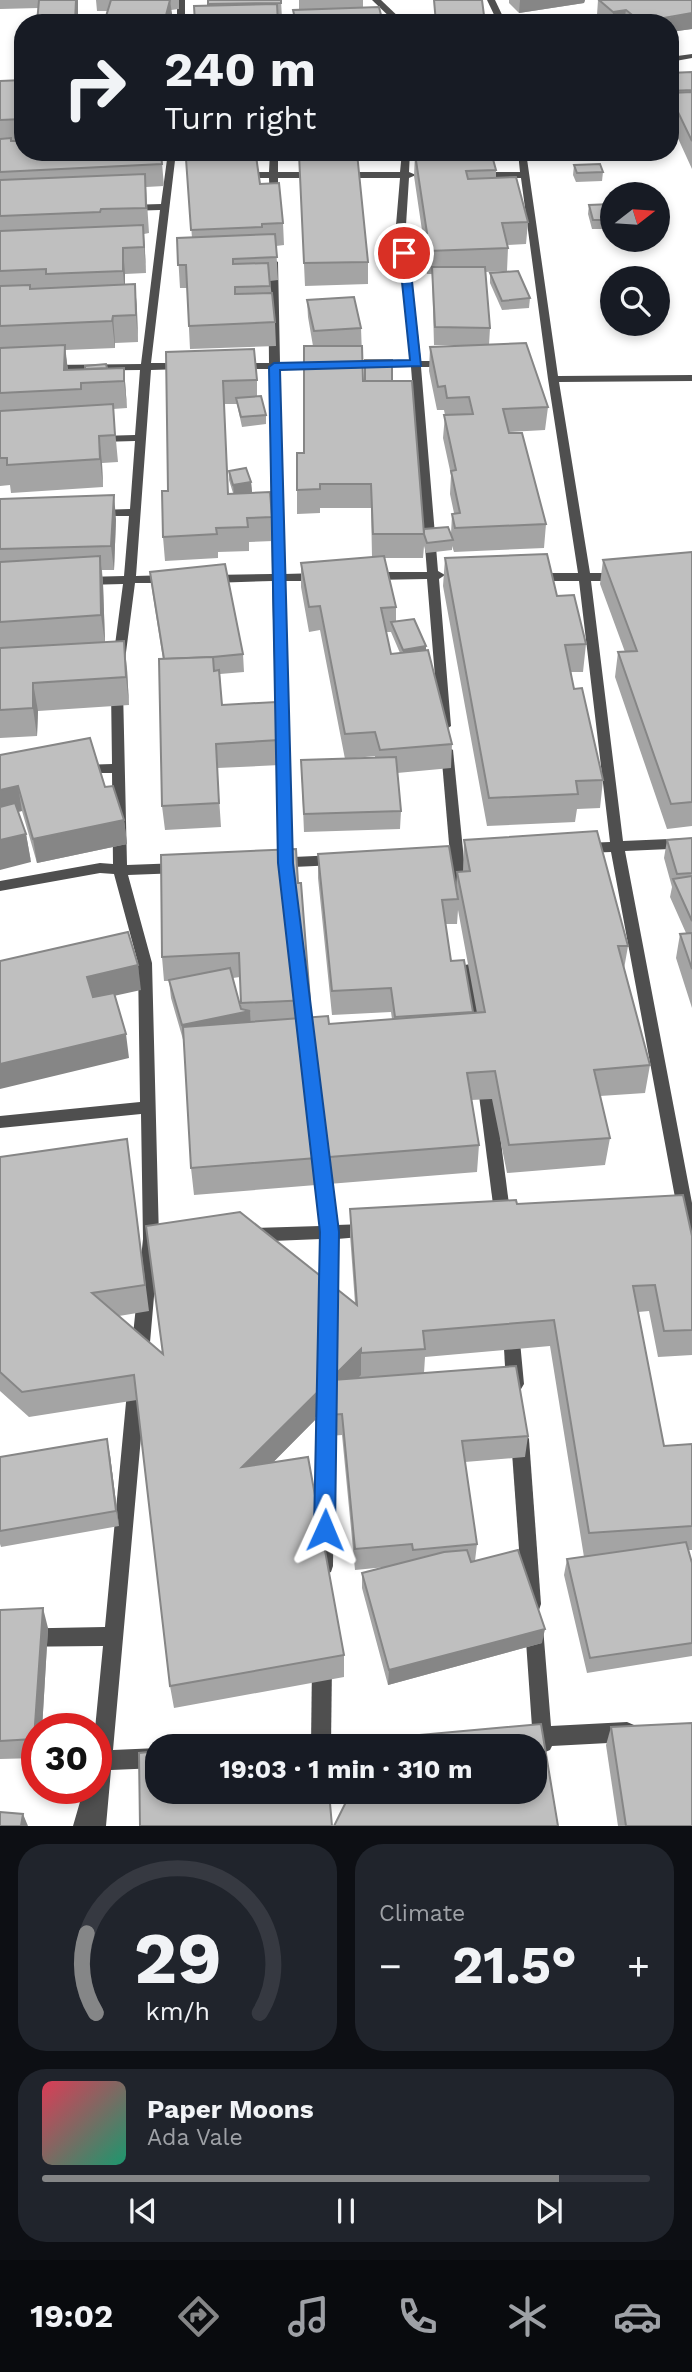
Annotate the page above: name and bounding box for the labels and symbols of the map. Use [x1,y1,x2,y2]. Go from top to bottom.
north arrow [600,182,670,252]
pin [374,223,434,283]
position arrow [288,1493,362,1567]
speed limit sign: 30 [21,1713,112,1804]

